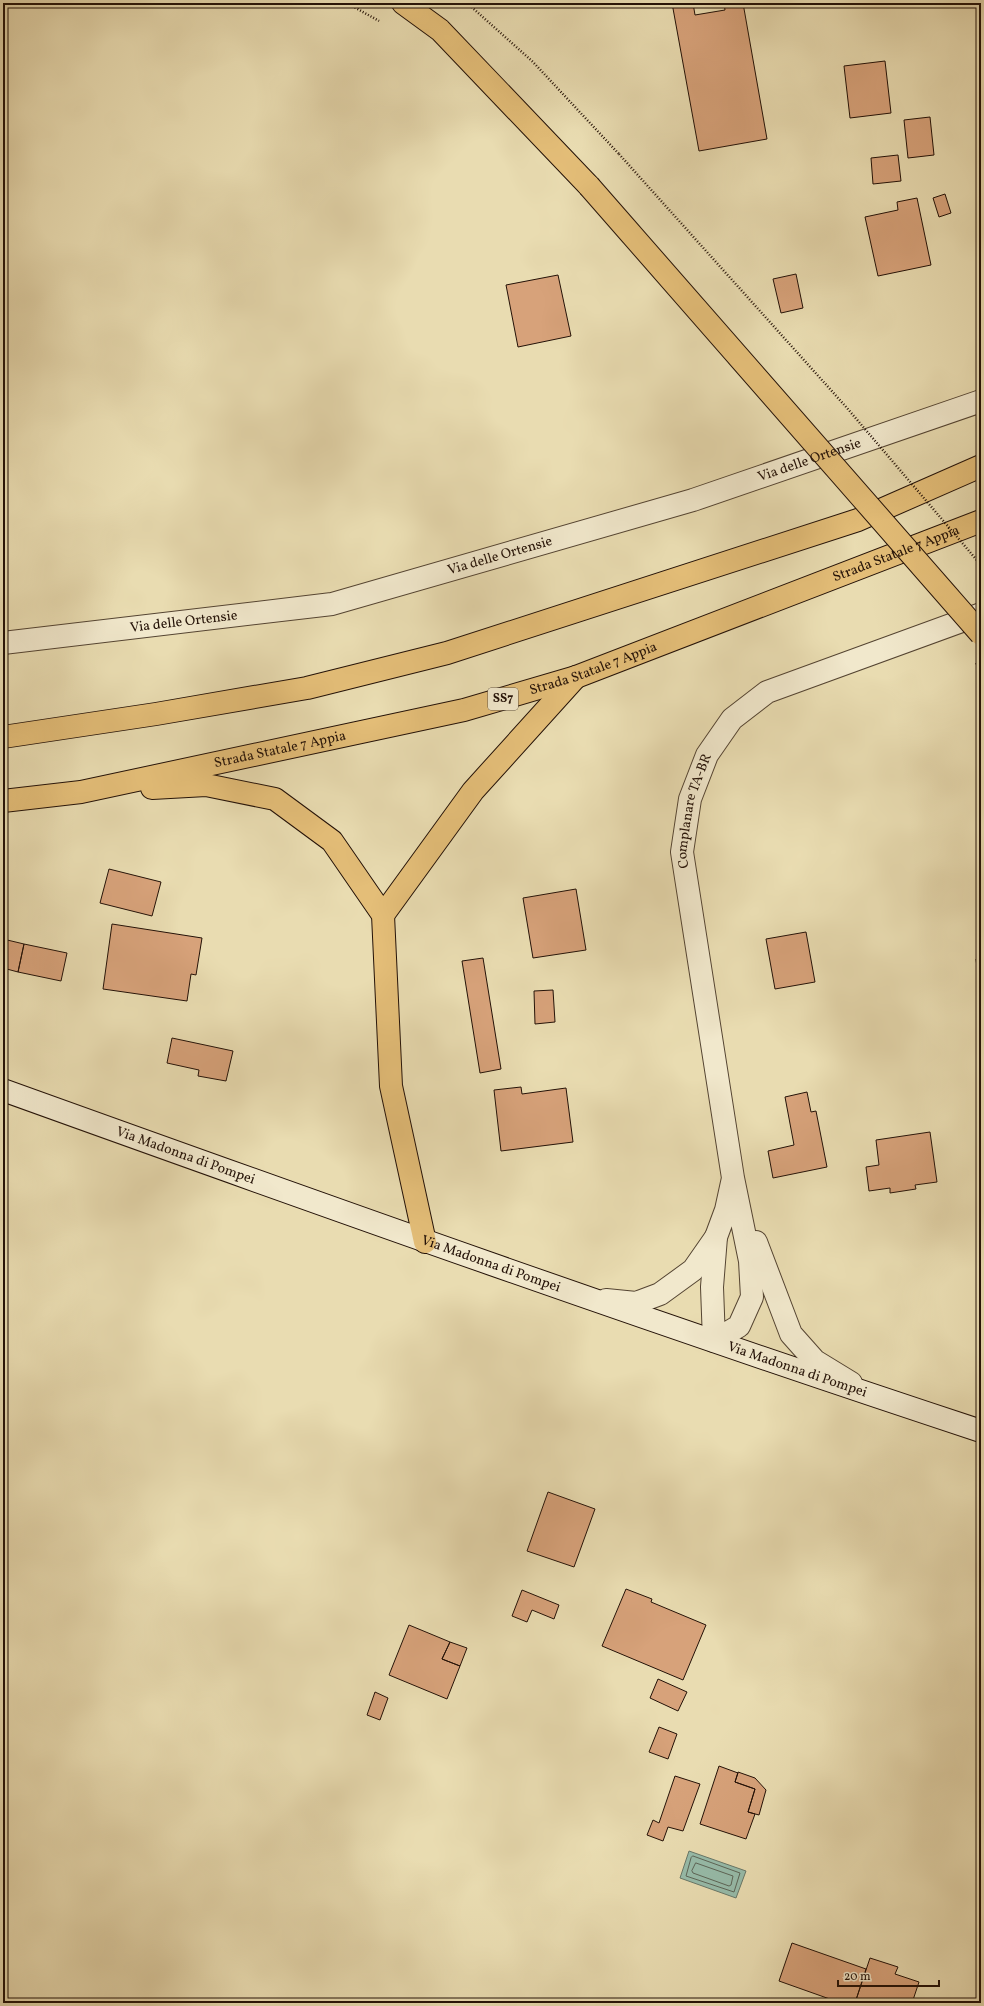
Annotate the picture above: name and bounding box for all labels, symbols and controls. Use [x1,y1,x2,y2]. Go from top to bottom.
street label: Via delle Ortensie [755,433,864,487]
street label: Strada Statale 7 Appia [830,521,962,587]
street label: Via delle Ortensie [445,531,555,580]
street label: Via delle Ortensie [129,606,239,637]
street label: Strada Statale 7 Appia [527,637,660,700]
road number: SS7 [488,688,518,710]
street label: Strada Statale 7 Appia [212,726,348,773]
street label: Complanare TA-BR [673,750,716,870]
street label: Via Madonna di Pompei [113,1122,258,1189]
street label: Via Madonna di Pompei [419,1231,563,1297]
street label: Via Madonna di Pompei [725,1337,870,1402]
scale bar [838,1962,939,1988]
text: 20 m [844,1969,871,1985]

